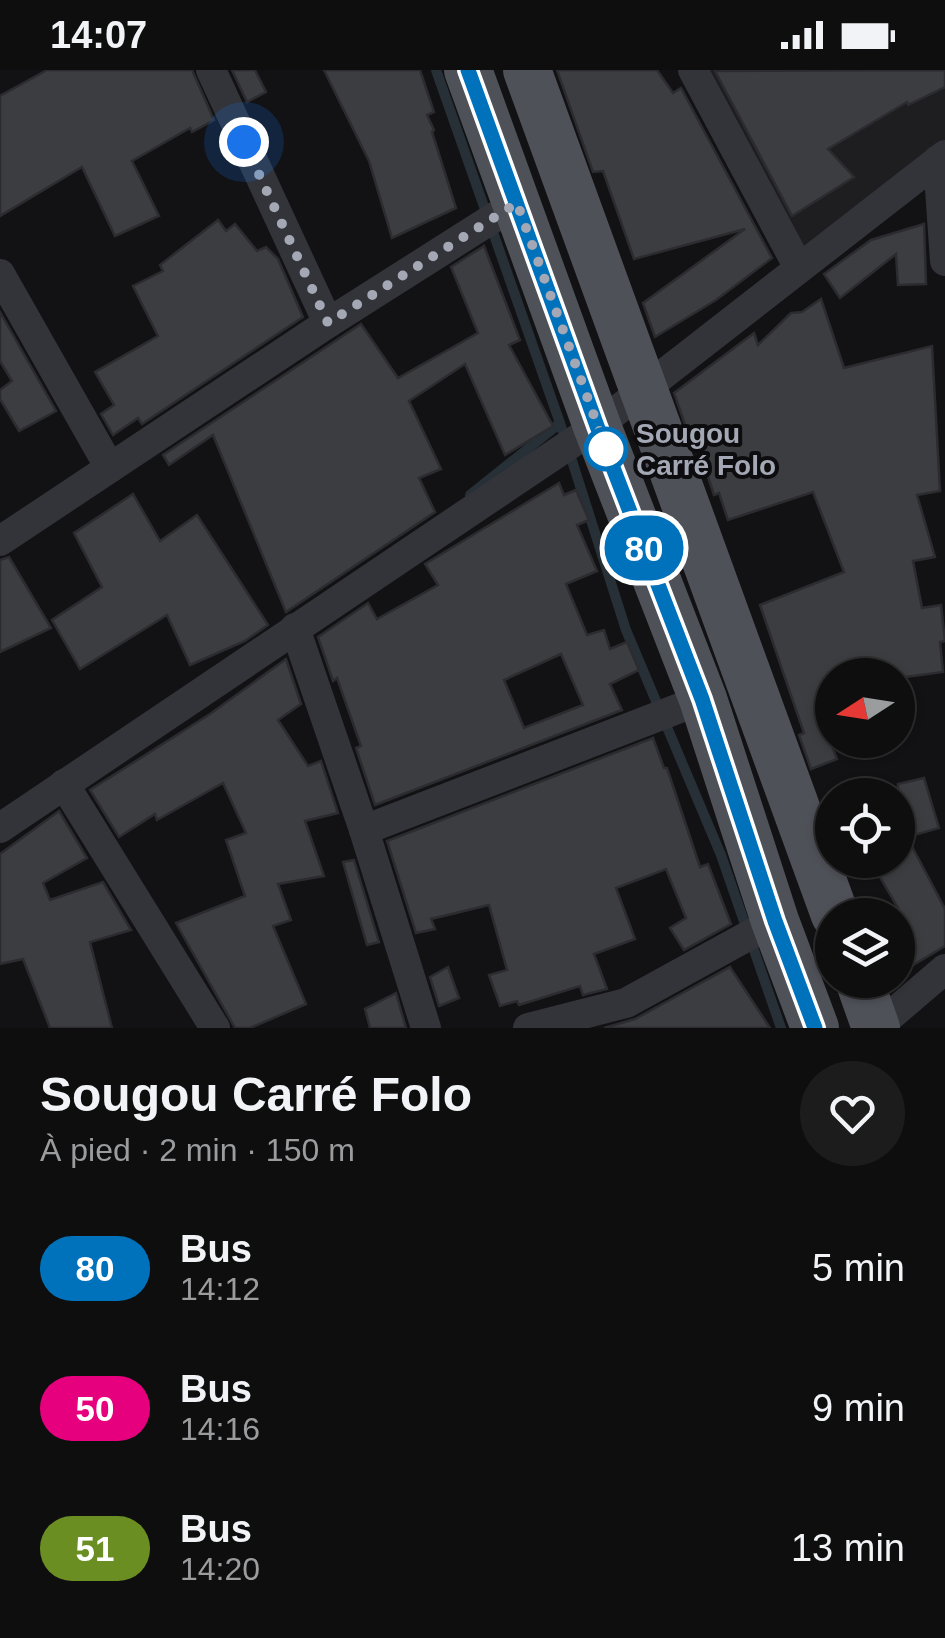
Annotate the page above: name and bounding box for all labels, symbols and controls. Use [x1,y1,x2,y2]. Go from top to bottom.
text: 14:07 [50,14,147,56]
your location [219,117,269,167]
place label: Sougou Carré Folo [636,418,776,481]
marker: Sougou Carré Folo [585,428,627,470]
line badge: 80 [599,516,689,580]
text: 80 [625,529,663,568]
north arrow [815,658,915,758]
map controls [815,658,915,998]
button: locate [815,778,915,878]
button: layers [815,898,915,998]
button: heart [800,1061,905,1166]
text: Sougou Carré Folo [40,1068,472,1121]
text: À pied · 2 min · 150 m [40,1132,355,1168]
text: Bus [180,1228,252,1270]
text: 5 min [812,1247,905,1289]
text: 80 [76,1249,114,1288]
text: 14:12 [180,1271,260,1307]
text: Bus [180,1368,252,1410]
text: 9 min [812,1387,905,1429]
text: 50 [76,1389,114,1428]
text: 14:16 [180,1411,260,1447]
text: Bus [180,1508,252,1550]
text: 13 min [791,1527,905,1569]
text: 51 [76,1529,114,1568]
text: 14:20 [180,1551,260,1587]

